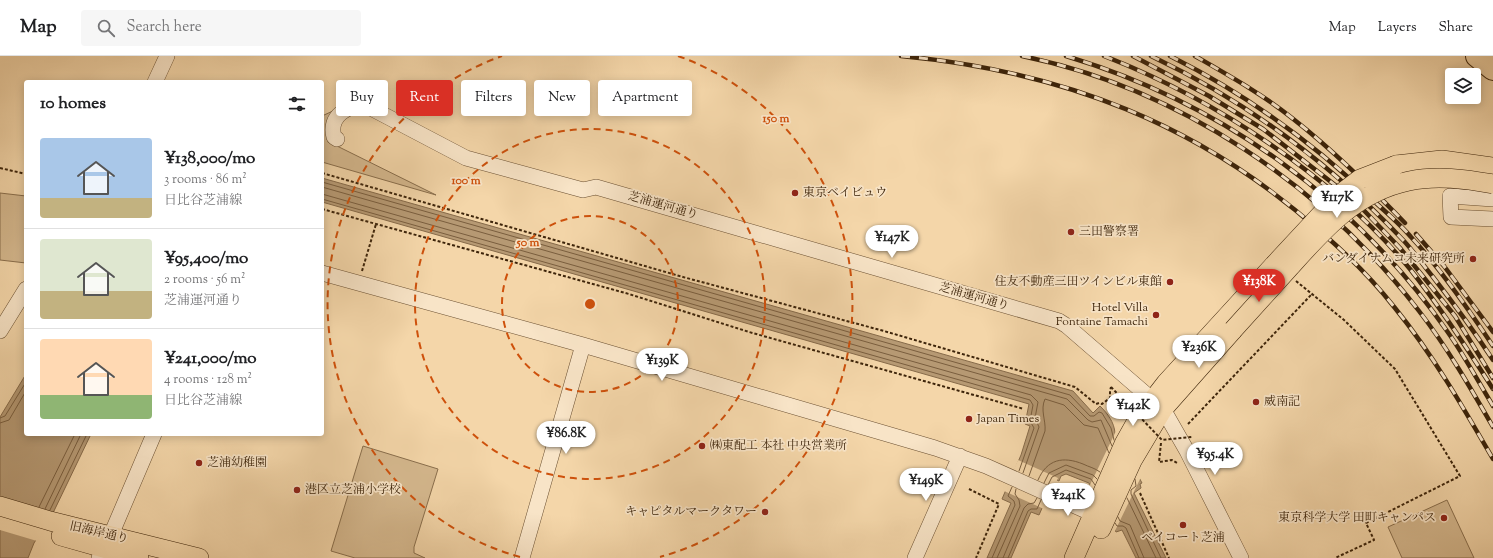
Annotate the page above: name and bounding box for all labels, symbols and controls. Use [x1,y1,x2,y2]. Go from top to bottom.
search box [81,10,361,46]
text: Map [20,14,57,41]
icon: search [95,17,117,39]
text: Search here [127,17,202,38]
text: Map [1329,18,1356,38]
text: Layers [1378,18,1416,38]
text: Share [1438,18,1473,38]
map controls [1445,68,1481,104]
button: layers [1445,68,1481,104]
chip: Buy [336,80,388,116]
chip: Rent [396,80,453,116]
chip: Filters [461,80,526,116]
chip: New [534,80,590,116]
chip: Apartment [598,80,692,116]
text: 10 homes [40,92,106,116]
icon: filters [286,93,308,115]
text: 150 m [761,110,790,128]
text: ¥138,000/mo [164,147,255,171]
icon: home [72,154,120,202]
text: 3 rooms · 86 m² [164,171,247,189]
text: 100 m [450,172,481,190]
place label: 東京ベイビュウ [803,184,887,202]
pin: ¥117K [1309,185,1365,219]
street label: 芝浦運河通り [626,187,700,225]
marker: 東京ベイビュウ [790,188,800,198]
text: ¥117K [1320,189,1354,207]
text: 日比谷芝浦線 [164,192,242,210]
place label: 三田警察署 [1079,223,1139,241]
pin: ¥147K [864,225,920,259]
marker: 三田警察署 [1066,227,1076,237]
text: ¥147K [874,229,910,247]
text: 50 m [516,234,540,252]
text: ¥95,400/mo [164,247,248,271]
place label: バンダイナムコ未来研究所 [1322,250,1465,268]
marker: バンダイナムコ未来研究所 [1468,254,1478,264]
icon: home [72,255,120,303]
pin: ¥138K [1231,269,1287,303]
text: 2 rooms · 56 m² [164,271,245,289]
place label: 住友不動産三田ツインビル東館 [995,273,1162,291]
text: ¥138K [1242,273,1276,291]
marker: 住友不動産三田ツインビル東館 [1165,277,1175,287]
street label: 芝浦運河通り [937,278,1011,316]
text: 芝浦運河通り [164,292,242,310]
centre of rings [583,297,597,311]
place label: Hotel Villa Fontaine Tamachi [1056,299,1149,331]
marker: Hotel Villa Fontaine Tamachi [1151,310,1161,320]
pin: ¥236K [1171,335,1227,369]
text: ¥236K [1181,339,1217,357]
text: ¥241,000/mo [164,347,257,371]
pin: ¥139K [634,348,690,382]
text: ¥139K [645,352,679,370]
icon: home [72,355,120,403]
text: 4 rooms · 128 m² [164,371,252,389]
text: 日比谷芝浦線 [164,392,242,410]
pin: ¥142K [1105,393,1161,427]
place label: 威南記 [1264,393,1300,411]
text: ¥142K [1116,397,1150,415]
marker: 威南記 [1251,397,1261,407]
place label: Japan Times [976,410,1039,428]
marker: Japan Times [964,414,974,424]
pin: ¥86.8K [533,421,599,455]
text: ¥86.8K [546,425,586,443]
place label: ㈱東配工 本社 中央営業所 [710,437,847,455]
marker: ㈱東配工 本社 中央営業所 [697,441,707,451]
pin: ¥95.4K [1182,442,1248,476]
text: ¥95.4K [1196,446,1234,464]
place label: 芝浦幼稚園 [207,454,267,472]
marker: 芝浦幼稚園 [194,458,204,468]
pin: ¥149K [898,468,954,502]
text: ¥149K [909,472,943,490]
place label: 港区立芝浦小学校 [305,481,401,499]
pin: ¥241K [1040,483,1096,517]
marker: 港区立芝浦小学校 [292,485,302,495]
text: ¥241K [1051,487,1085,505]
place label: キャピタルマークタワー [625,503,757,521]
marker: キャピタルマークタワー [760,507,770,517]
place label: 東京科学大学 田町キャンパス [1278,509,1436,527]
marker: 東京科学大学 田町キャンパス [1439,513,1449,523]
street label: 旧海岸通り [68,517,130,549]
marker: ベイコート芝浦 [1178,520,1188,530]
place label: ベイコート芝浦 [1141,529,1225,547]

